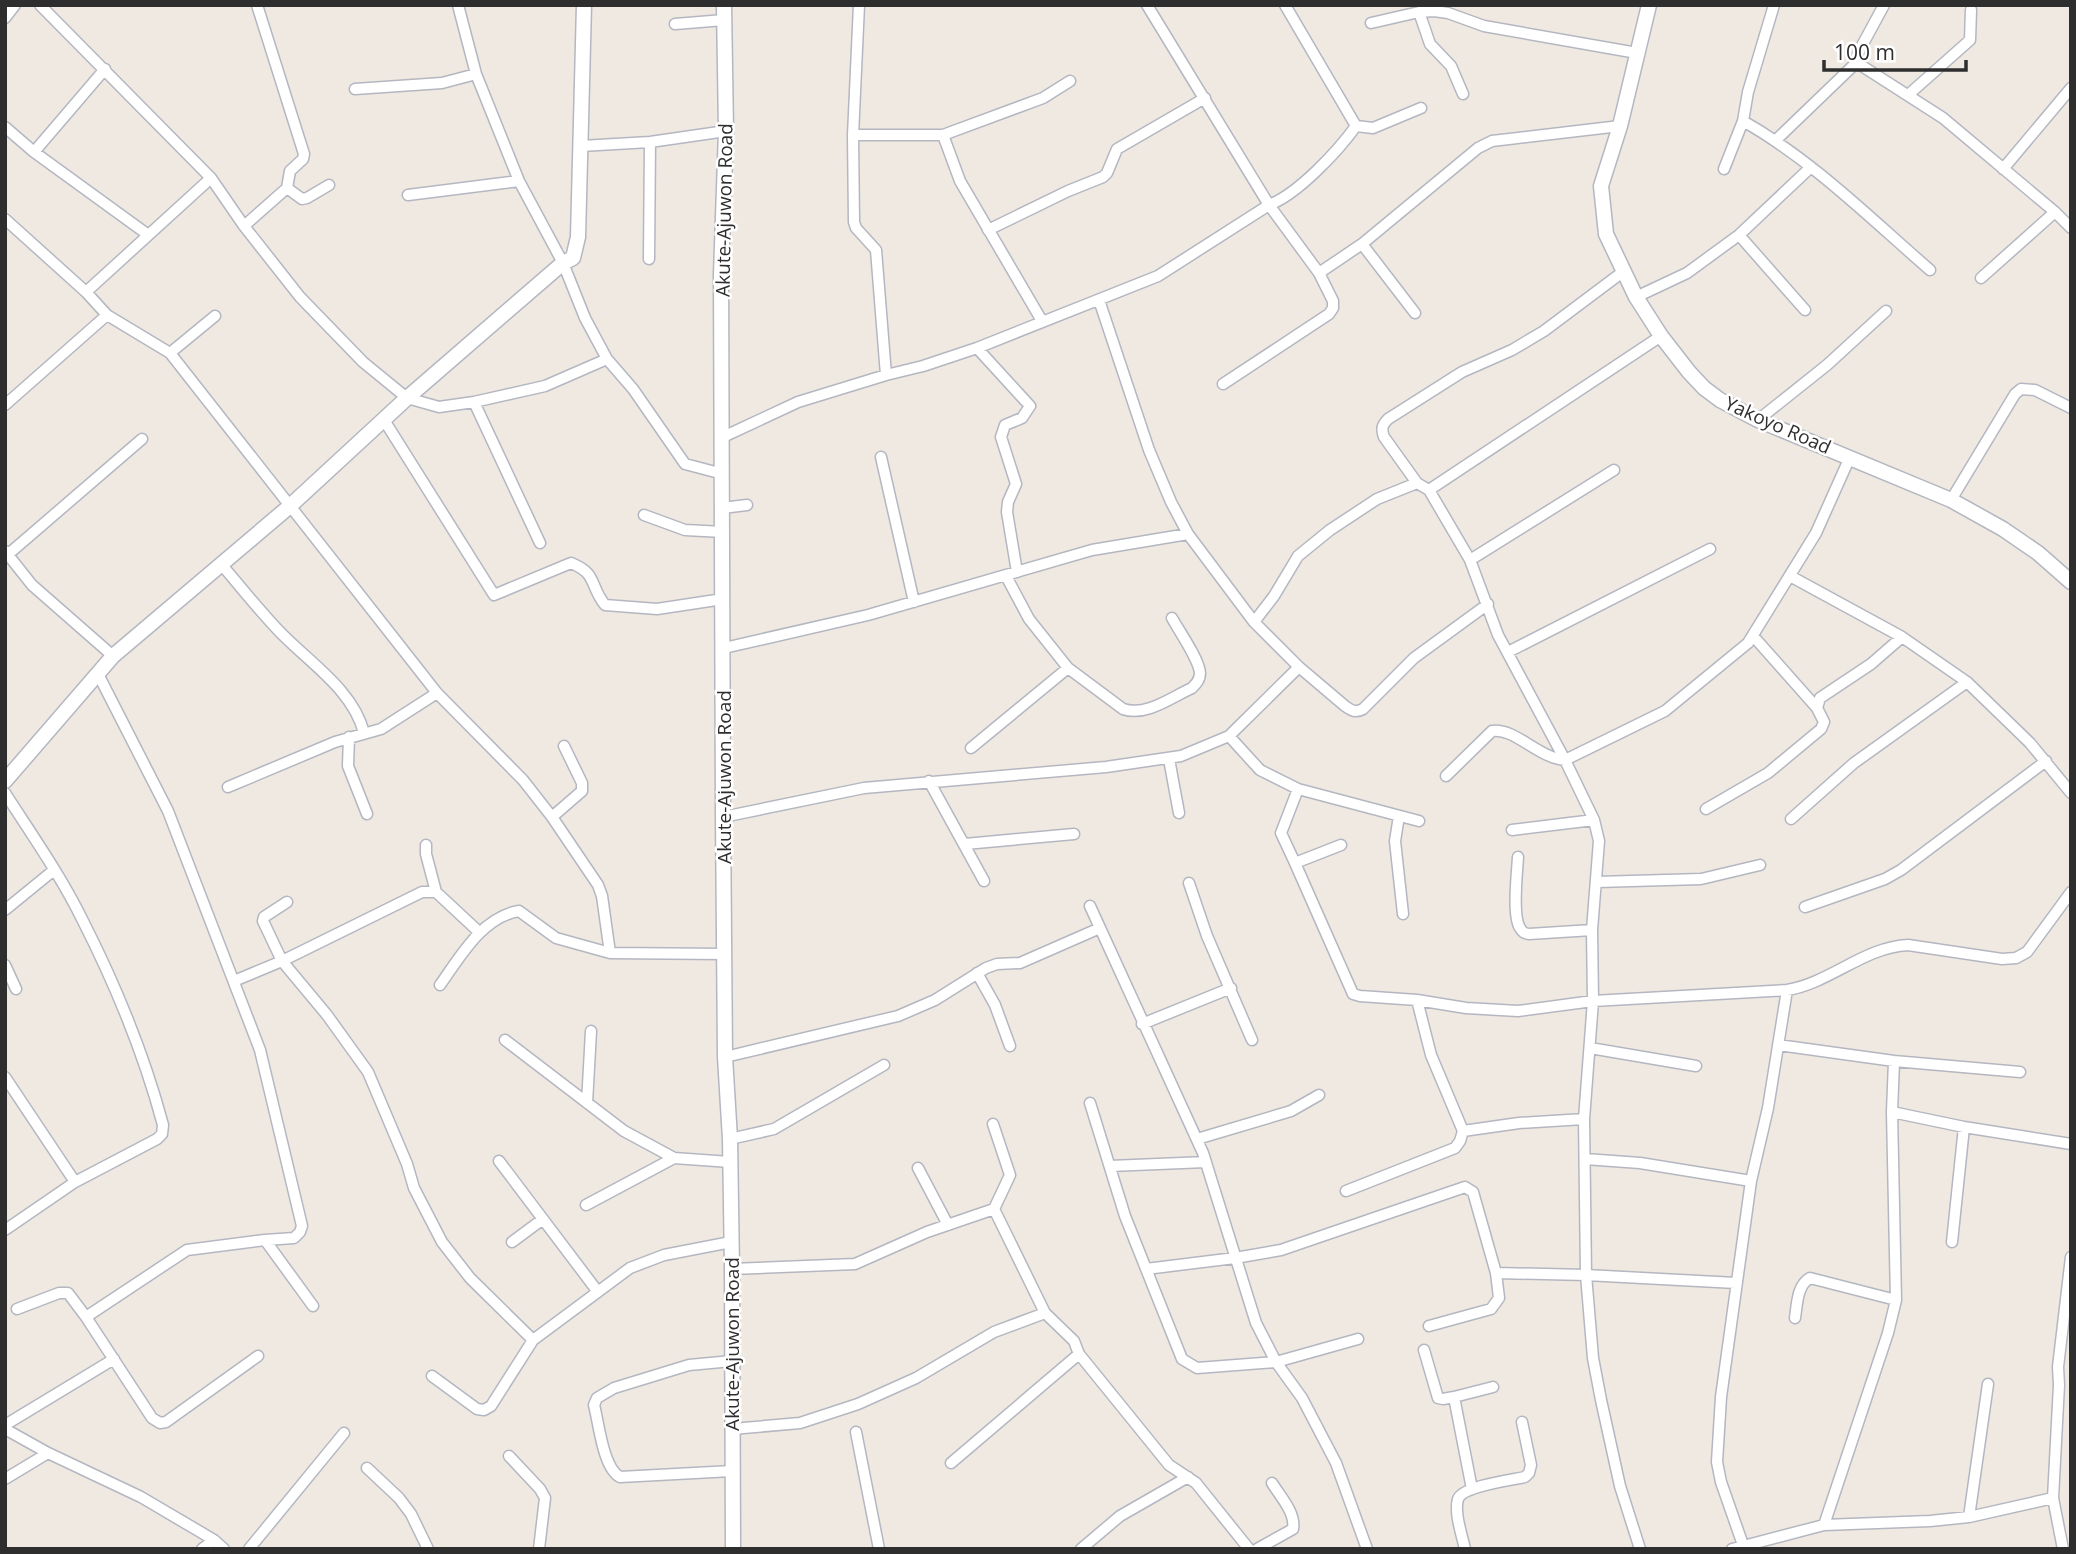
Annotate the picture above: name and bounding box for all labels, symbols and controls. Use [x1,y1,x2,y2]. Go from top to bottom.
scale bar [1824,28,1966,72]
text: 100 m [1834,38,1895,66]
street label: Akute-Ajuwon Road [709,123,739,297]
street label: Yakoyo Road [1721,390,1835,460]
street label: Akute-Ajuwon Road [711,690,737,864]
street label: Akute-Ajuwon Road [719,1257,745,1431]

